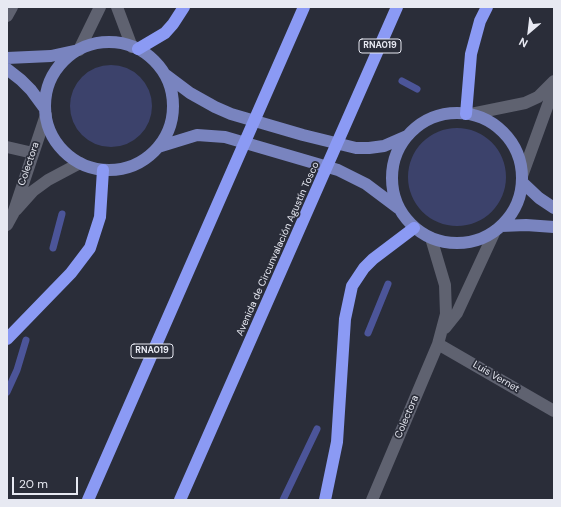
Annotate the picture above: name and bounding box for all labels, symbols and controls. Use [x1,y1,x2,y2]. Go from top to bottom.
north arrow [509,12,549,52]
text: N [517,35,530,51]
road number: RNA019 [359,39,401,53]
street label: Colectora [16,141,42,187]
street label: Avenida de Circunvalación Agustín Tosco [234,160,322,338]
road number: RNA019 [131,344,173,358]
street label: Luis Vernet [471,359,521,395]
street label: Colectora [393,394,421,440]
scale bar [14,469,80,495]
text: 20 m [19,476,48,492]

